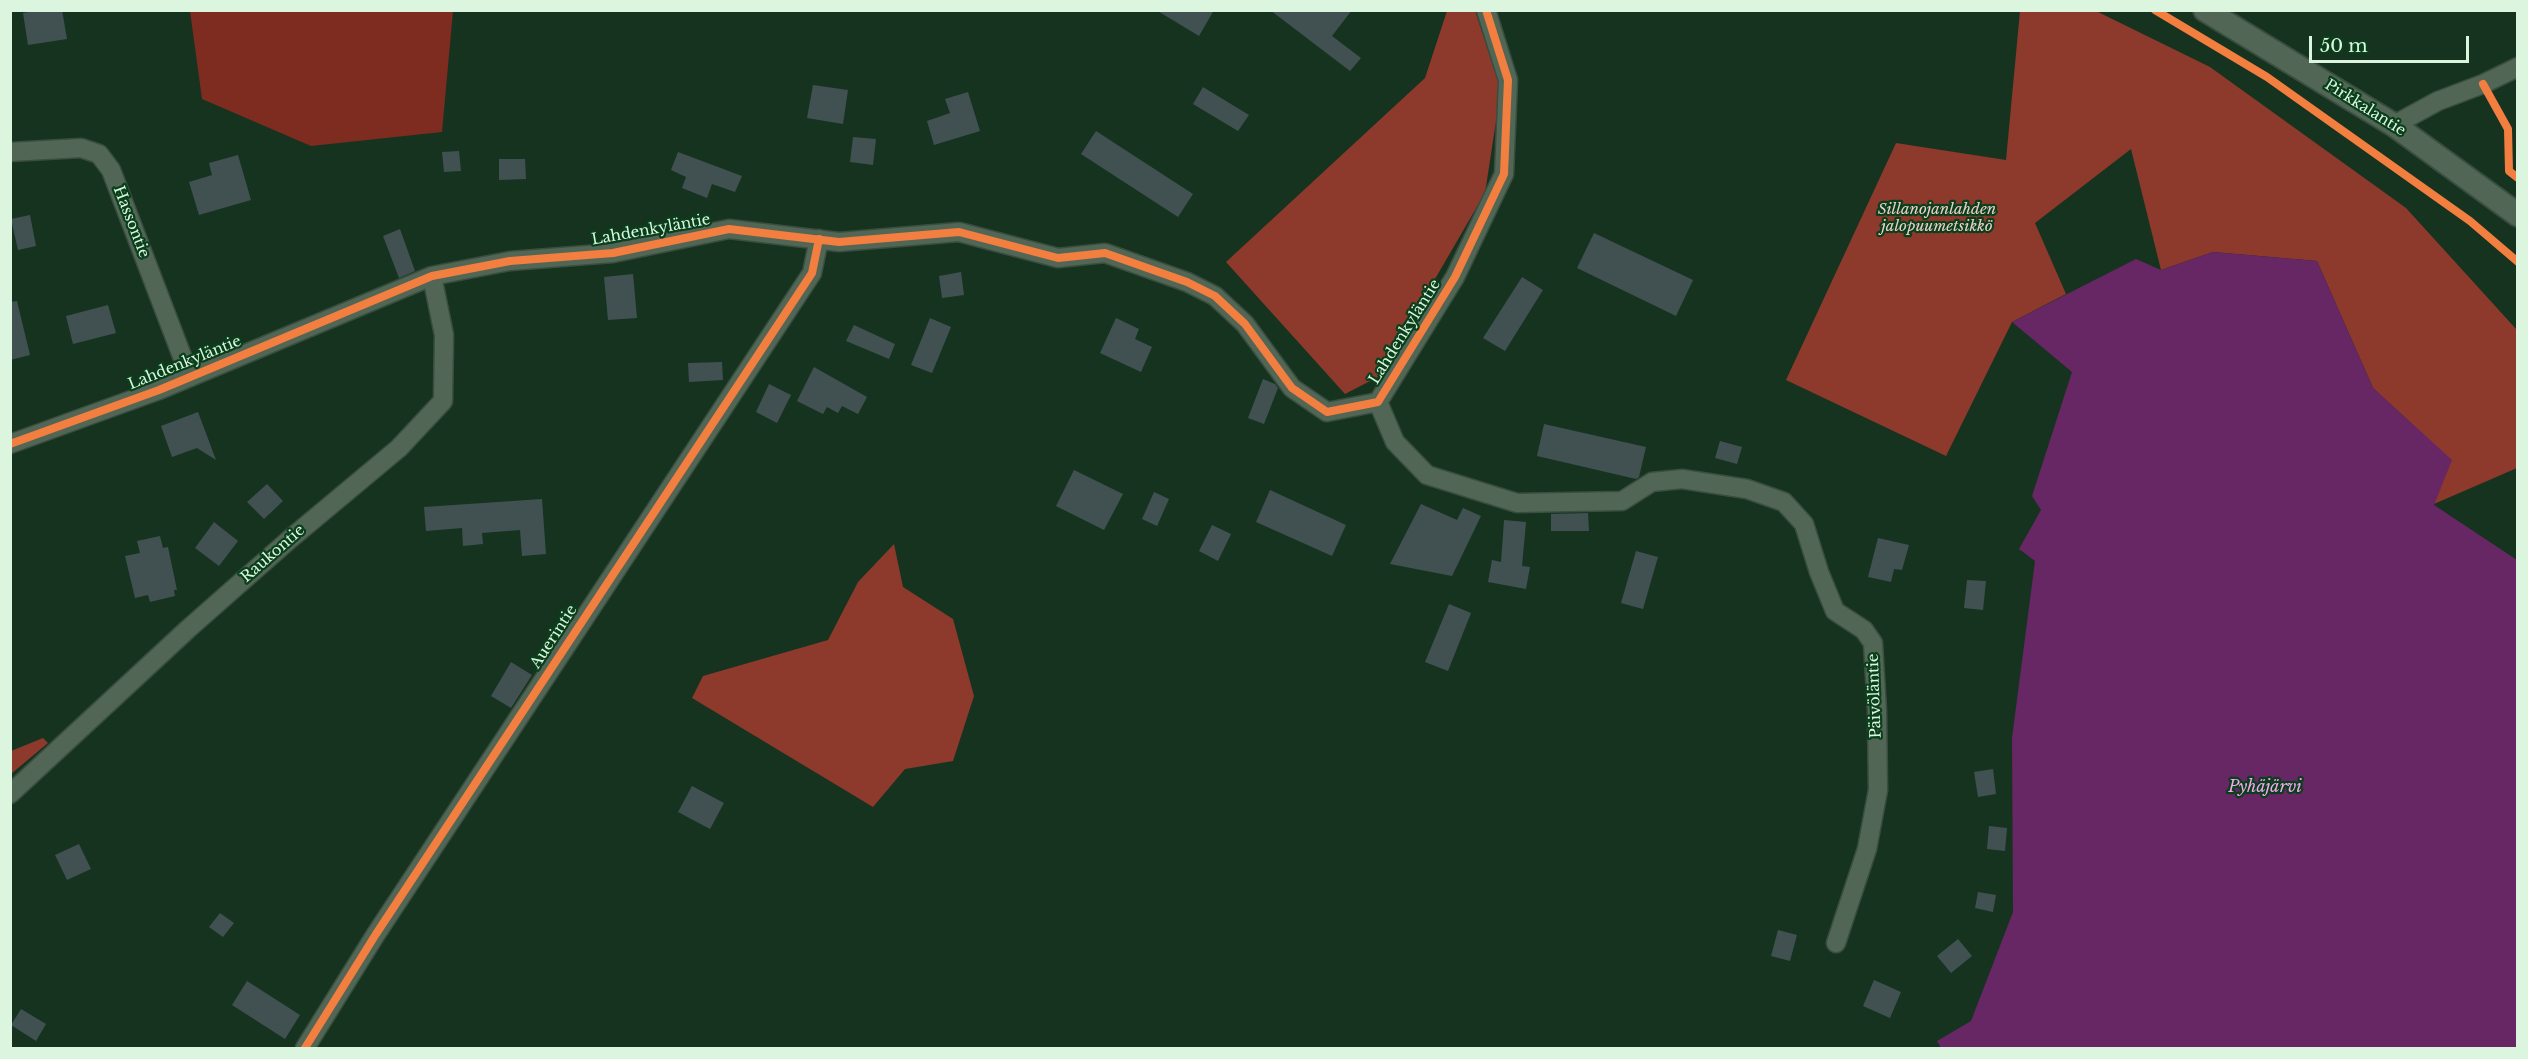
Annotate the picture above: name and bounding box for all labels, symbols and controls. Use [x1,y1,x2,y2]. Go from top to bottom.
scale bar [2312,24,2472,62]
text: 50 m [2320,35,2368,57]
street label: Pirkkalantie [2321,76,2409,140]
street label: Hassontie [109,184,153,260]
park label: Sillanojanlahden jalopuumetsikkö [1878,201,1996,236]
street label: Lahdenkyläntie [590,211,712,249]
street label: Lahdenkyläntie [1366,276,1444,388]
street label: Lahdenkyläntie [126,332,244,394]
street label: Raukontie [238,521,308,587]
street label: Auerintie [527,602,581,672]
street label: Päivöläntie [1865,653,1885,739]
water label: Pyhäjärvi [2228,777,2302,797]

